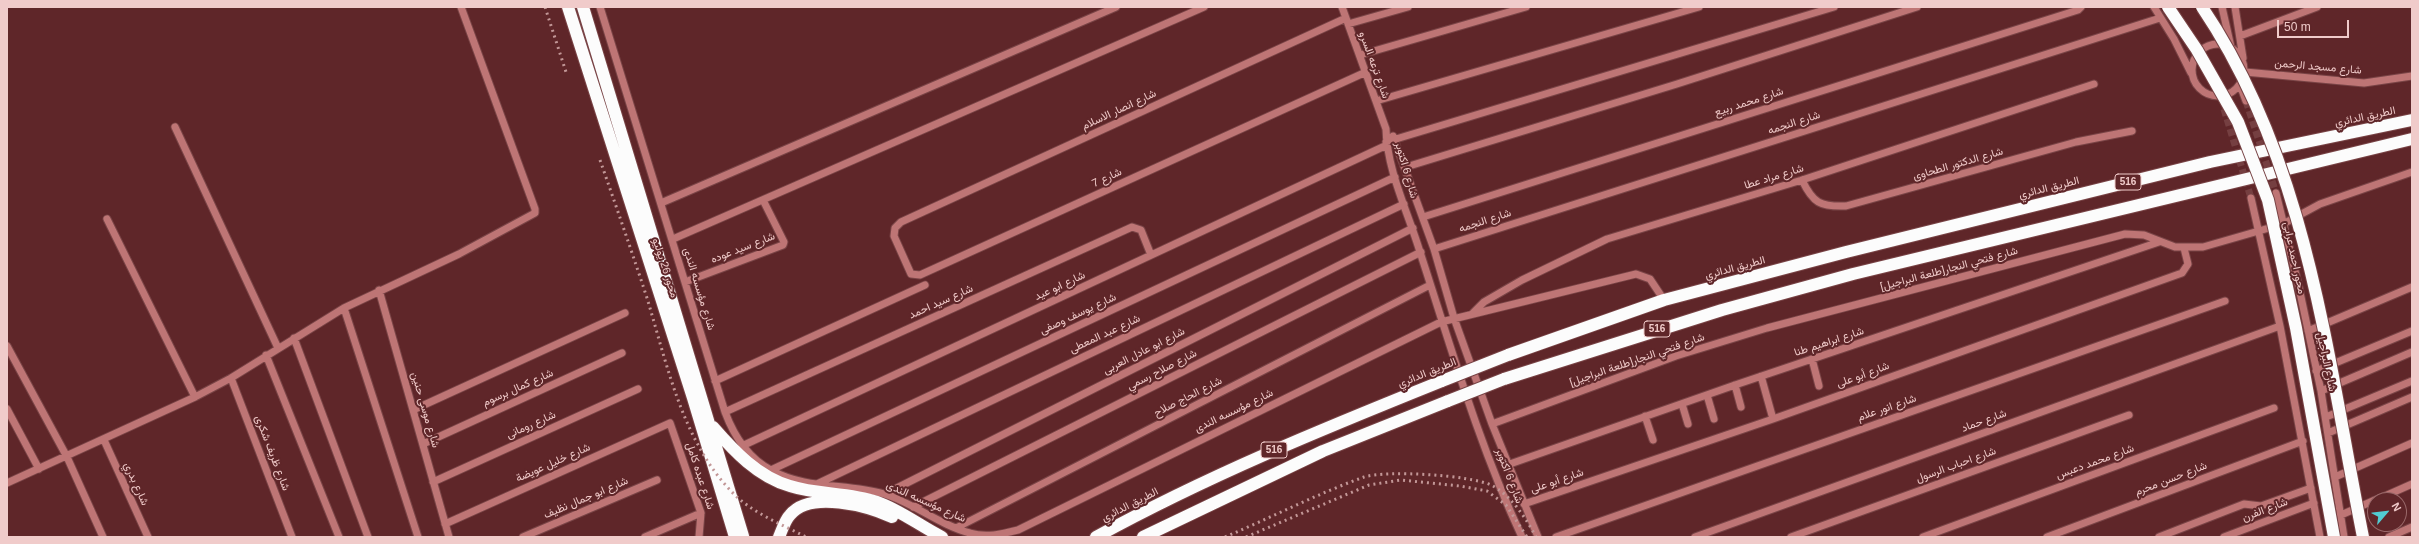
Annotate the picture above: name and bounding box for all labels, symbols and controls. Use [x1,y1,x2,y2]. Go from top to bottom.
scale bar [2279,12,2351,38]
text: 50 m [2284,20,2311,34]
street label: شارع ترعه السرو [1356,30,1392,100]
street label: شارع مسجد الرحمن [2274,57,2362,77]
street label: شارع محمد ربيع [1713,85,1785,119]
street label: شارع انصار الاسلام [1080,87,1158,133]
street label: الطريق الدائري [2333,104,2397,130]
street label: شارع النجمه [1766,108,1822,138]
street label: شارع 6 اكتوبر [1392,140,1420,200]
street label: شارع الدكتور الطحاوى [1911,145,2005,183]
street label: شارع مراد عطا [1743,162,1805,192]
street label: شارع 7 [1090,165,1124,191]
street label: الطريق الدائري [2017,174,2081,202]
road number: 516 [2115,174,2141,190]
street label: شارع النجمه [1457,206,1513,236]
street label: محور احمد عرابى [2280,221,2308,295]
street label: شارع سيد عوده [709,230,777,266]
street label: محور 26 يوليو [649,237,681,299]
street label: شارع فتحي النجار[طلعة البراجيل] [1879,244,2019,294]
street label: شارع مؤسسه الندى [680,246,718,332]
street label: الطريق الدائري [1703,254,1767,282]
street label: شارع ابو عيد [1033,269,1087,303]
street label: شارع سيد احمد [907,282,975,322]
street label: شارع يوسف وصفى [1038,291,1118,337]
street label: شارع عبد المعطى [1068,312,1142,356]
road number: 516 [1644,321,1670,337]
street label: شارع ابو عادل العربى [1101,325,1187,377]
street label: شارع ابراهيم طنا [1793,325,1865,359]
street label: شارع فتحي النجار[طلعة البراجيل] [1568,331,1706,389]
street label: شارع البراجيل [2313,331,2339,393]
street label: شارع صلاح رسمي [1125,347,1199,393]
street label: الطريق الدائري [1396,355,1458,391]
street label: شارع أبو على [1835,359,1891,391]
street label: شارع كمال برسوم [481,366,555,410]
street label: شارع موسى حنين [408,371,442,449]
street label: شارع الحاج صلاح [1152,374,1224,420]
street label: شارع مؤسسه الندى [1193,386,1275,436]
street label: شارع انور علام [1856,392,1918,424]
street label: شارع حماد [1960,407,2008,435]
street label: شارع رومانى [504,408,558,442]
street label: شارع ظريف شكرى [252,413,292,493]
street label: شارع خليل عويضة [514,441,592,485]
street label: شارع عبده كامل [683,441,717,511]
road number: 516 [1261,442,1287,458]
street label: شارع محمد دعبس [2054,442,2136,482]
street label: شارع احباب الرسول [1914,444,1998,486]
street label: شارع 6 اكتوبر [1492,447,1526,505]
street label: شارع حسن محرم [2133,459,2209,499]
street label: شارع بدري [121,460,151,508]
street label: شارع أبو على [1529,466,1585,496]
street label: شارع ابو جمال نظيف [542,474,630,522]
street label: شارع مؤسسه الندى [884,479,968,525]
street label: الطريق الدائري [1099,485,1161,525]
north arrow [2367,492,2407,532]
street label: شارع الفرن [2240,495,2290,525]
text: N [2390,501,2404,513]

